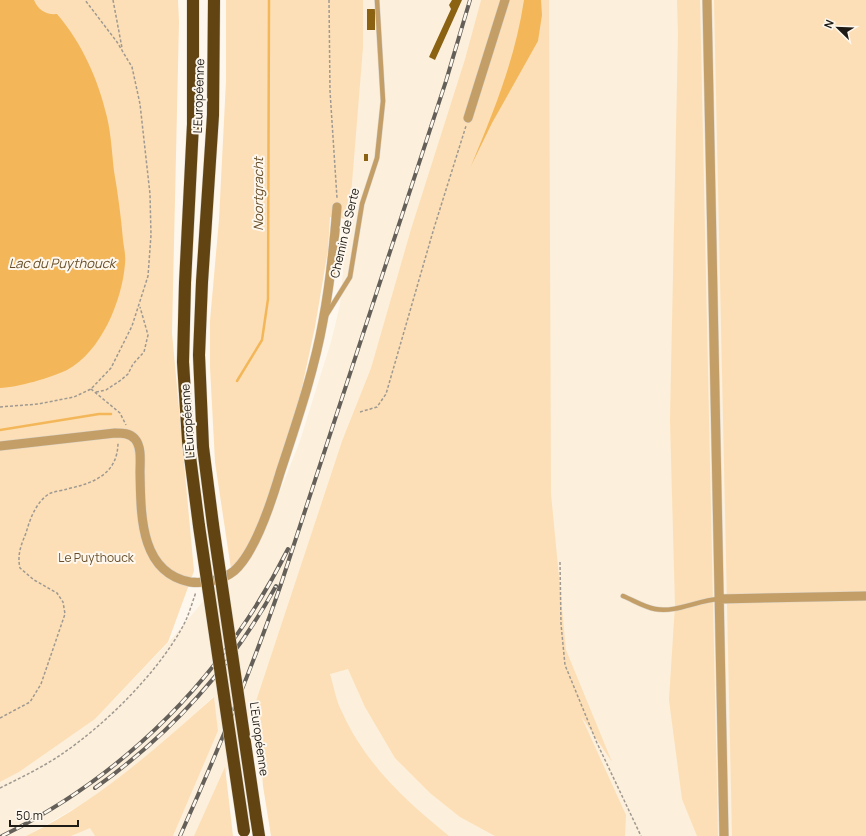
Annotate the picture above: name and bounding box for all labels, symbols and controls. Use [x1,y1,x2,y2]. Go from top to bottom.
north arrow [818,8,858,48]
text: N [820,17,837,30]
street label: L'Européenne [189,58,208,134]
water label: Noortgracht [249,155,267,231]
street label: Chemin de Serte [326,186,363,280]
water label: Lac du Puythouck [9,254,118,272]
street label: L'Européenne [176,383,199,459]
park label: Le Puythouck [58,549,135,566]
street label: L'Européenne [246,701,273,777]
scale bar [10,802,78,828]
text: 50 m [16,807,43,824]

